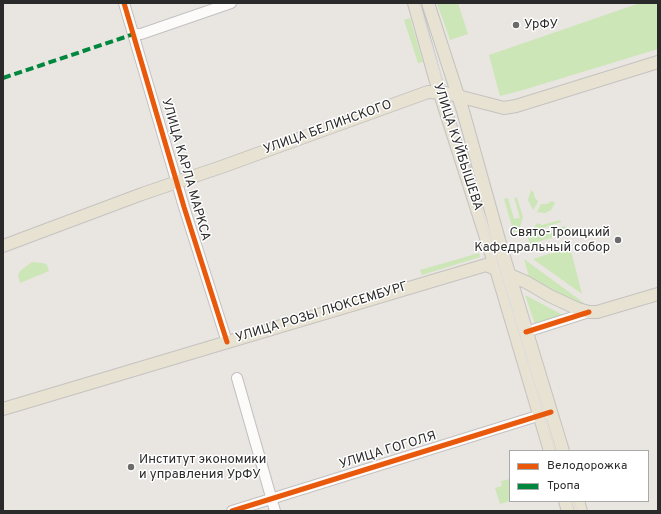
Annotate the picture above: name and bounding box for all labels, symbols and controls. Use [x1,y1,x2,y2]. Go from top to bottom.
place label: УрФУ [524,17,558,33]
marker: УрФУ [511,20,521,30]
street label: УЛИЦА КУЙБЫШЕВА [429,81,485,213]
street label: УЛИЦА КАРЛА МАРКСА [157,97,213,243]
street label: УЛИЦА БЕЛИНСКОГО [262,98,394,158]
place label: Свято-Троицкий Кафедральный собор [474,225,610,256]
marker: Свято-Троицкий Кафедральный собор [613,235,623,245]
street label: УЛИЦА РОЗЫ ЛЮКСЕМБУРГ [234,279,410,347]
street label: УЛИЦА ГОГОЛЯ [338,429,438,473]
legend [509,450,649,502]
place label: Институт экономики и управления УрФУ [139,452,266,483]
text: Велодорожка [547,458,627,474]
marker: Институт экономики и управления УрФУ [126,462,136,472]
text: Тропа [547,478,580,494]

